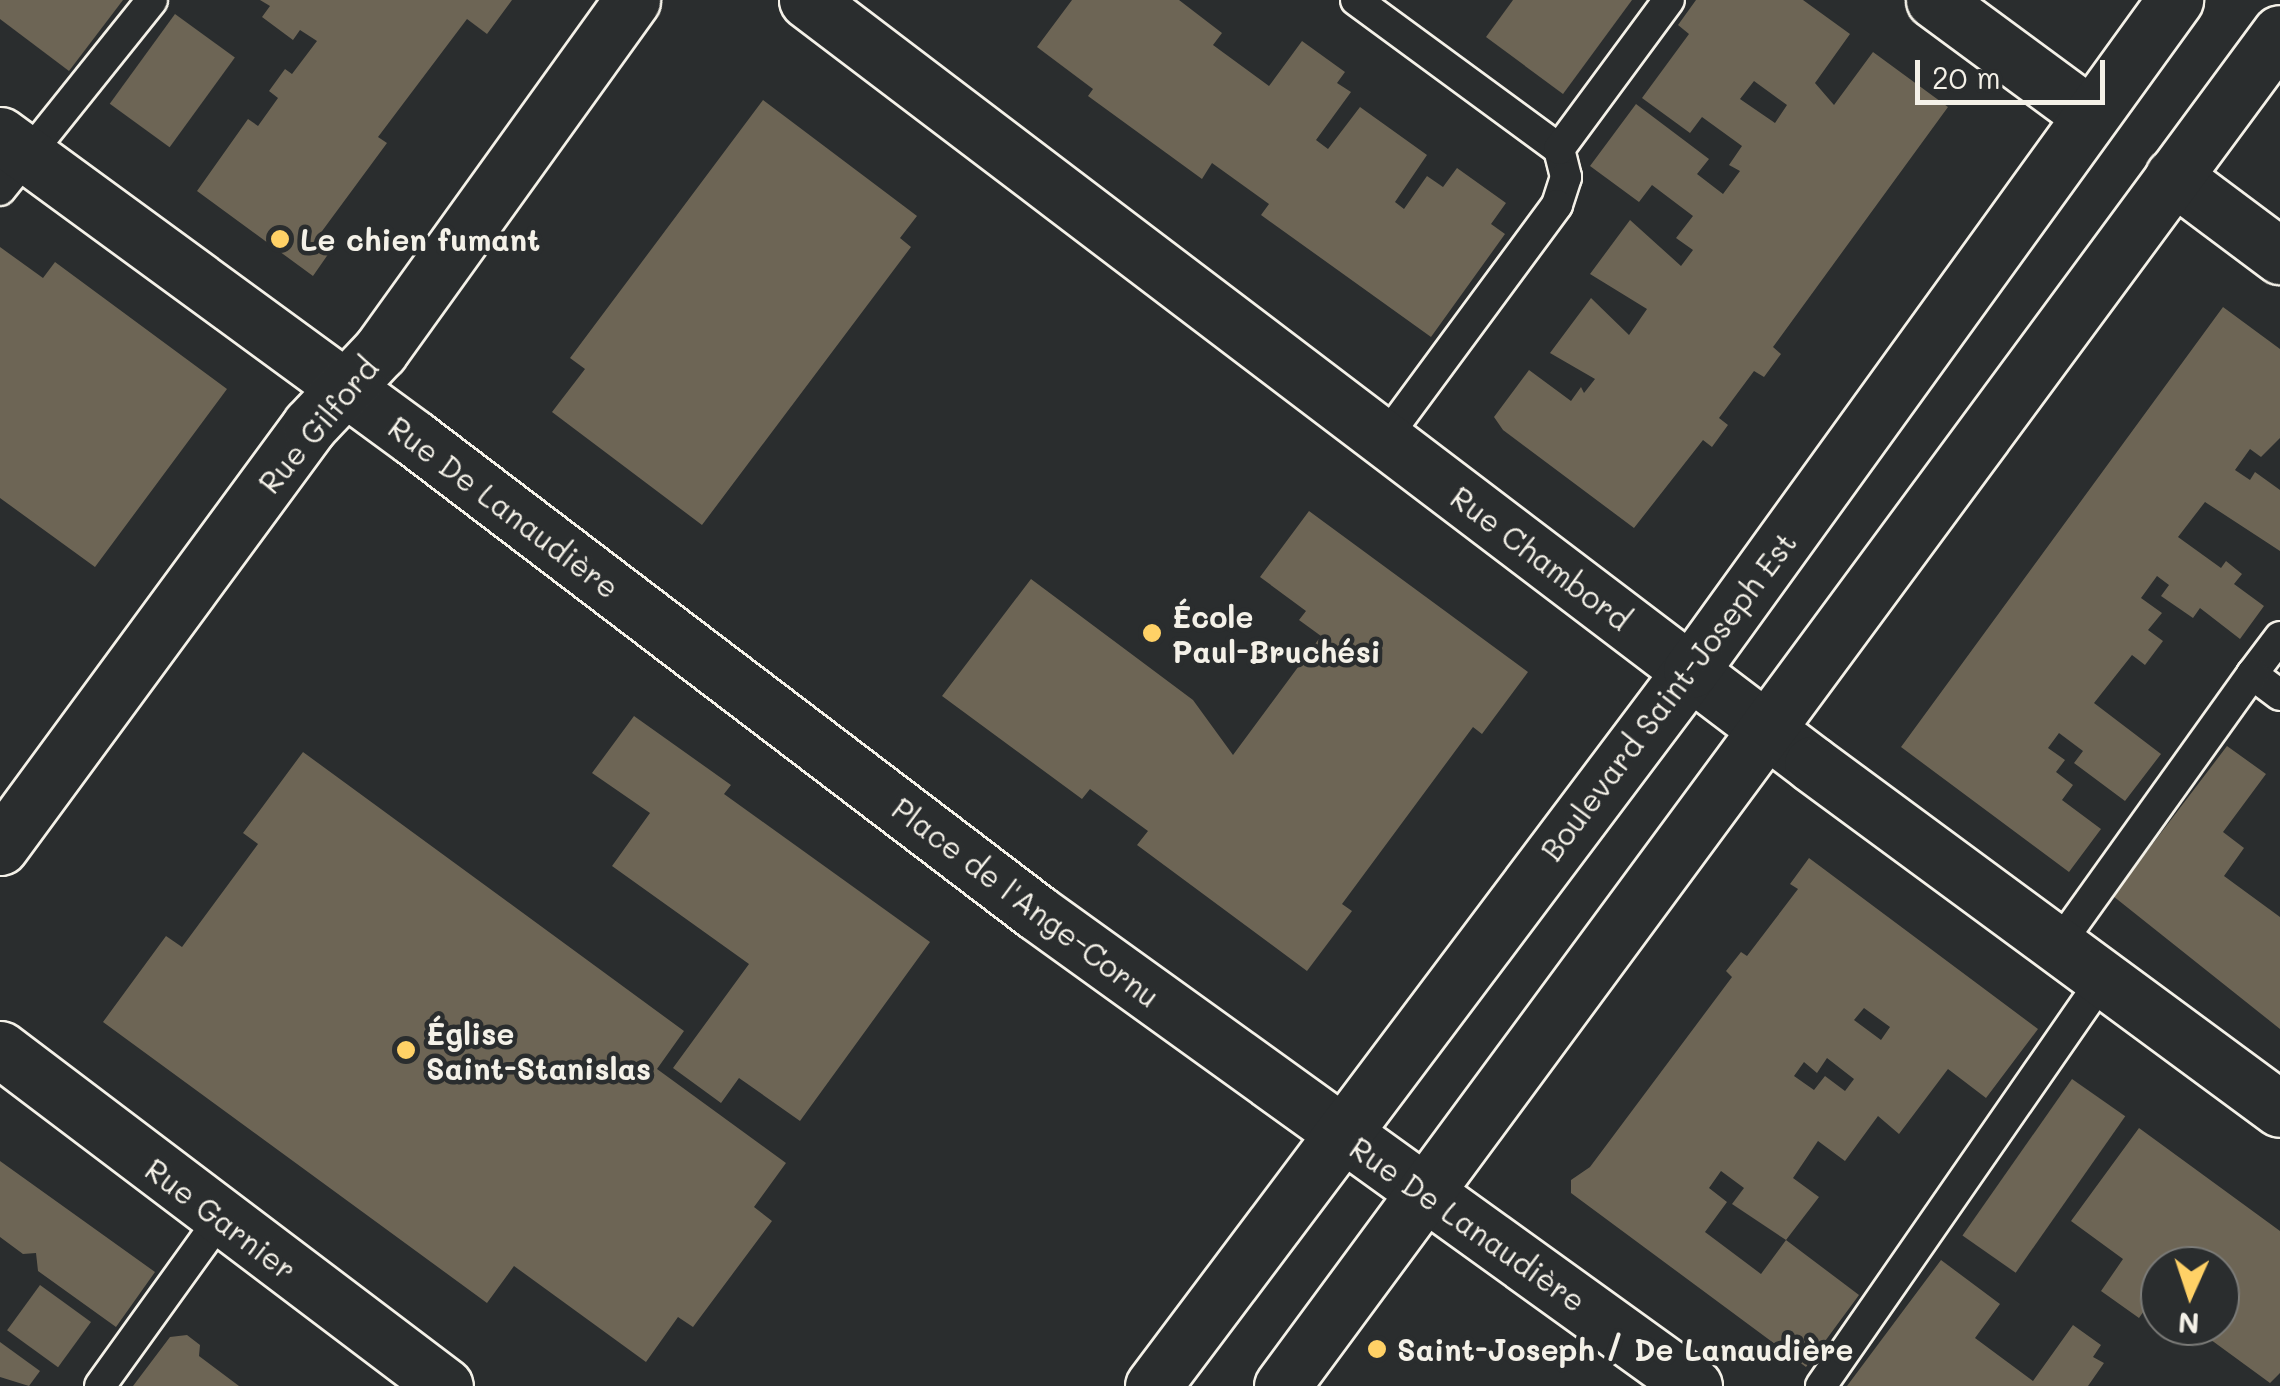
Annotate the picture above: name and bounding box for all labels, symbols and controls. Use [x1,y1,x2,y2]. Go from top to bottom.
scale bar [1920,40,2110,102]
text: 20 m [1932,57,2001,97]
place label: Le chien fumant [300,221,540,257]
marker: Le chien fumant [269,228,291,250]
street label: Rue Gilford [251,350,385,500]
street label: Rue De Lanaudière [382,409,626,605]
street label: Rue Chambord [1444,479,1638,637]
street label: Boulevard Saint-Joseph Est [1533,525,1803,867]
place label: École Paul-Bruchési [1172,598,1381,668]
marker: École Paul-Bruchési [1141,622,1163,644]
street label: Place de l'Ange-Cornu [885,790,1167,1014]
place label: Église Saint-Stanislas [426,1015,651,1086]
marker: Église Saint-Stanislas [395,1039,417,1061]
street label: Rue De Lanaudière [1343,1129,1593,1319]
street label: Rue Garnier [139,1151,303,1287]
north arrow [2140,1246,2240,1346]
text: N [2177,1305,2200,1342]
place label: Saint-Joseph / De Lanaudière [1397,1331,1853,1367]
marker: Saint-Joseph / De Lanaudière [1366,1338,1388,1360]

